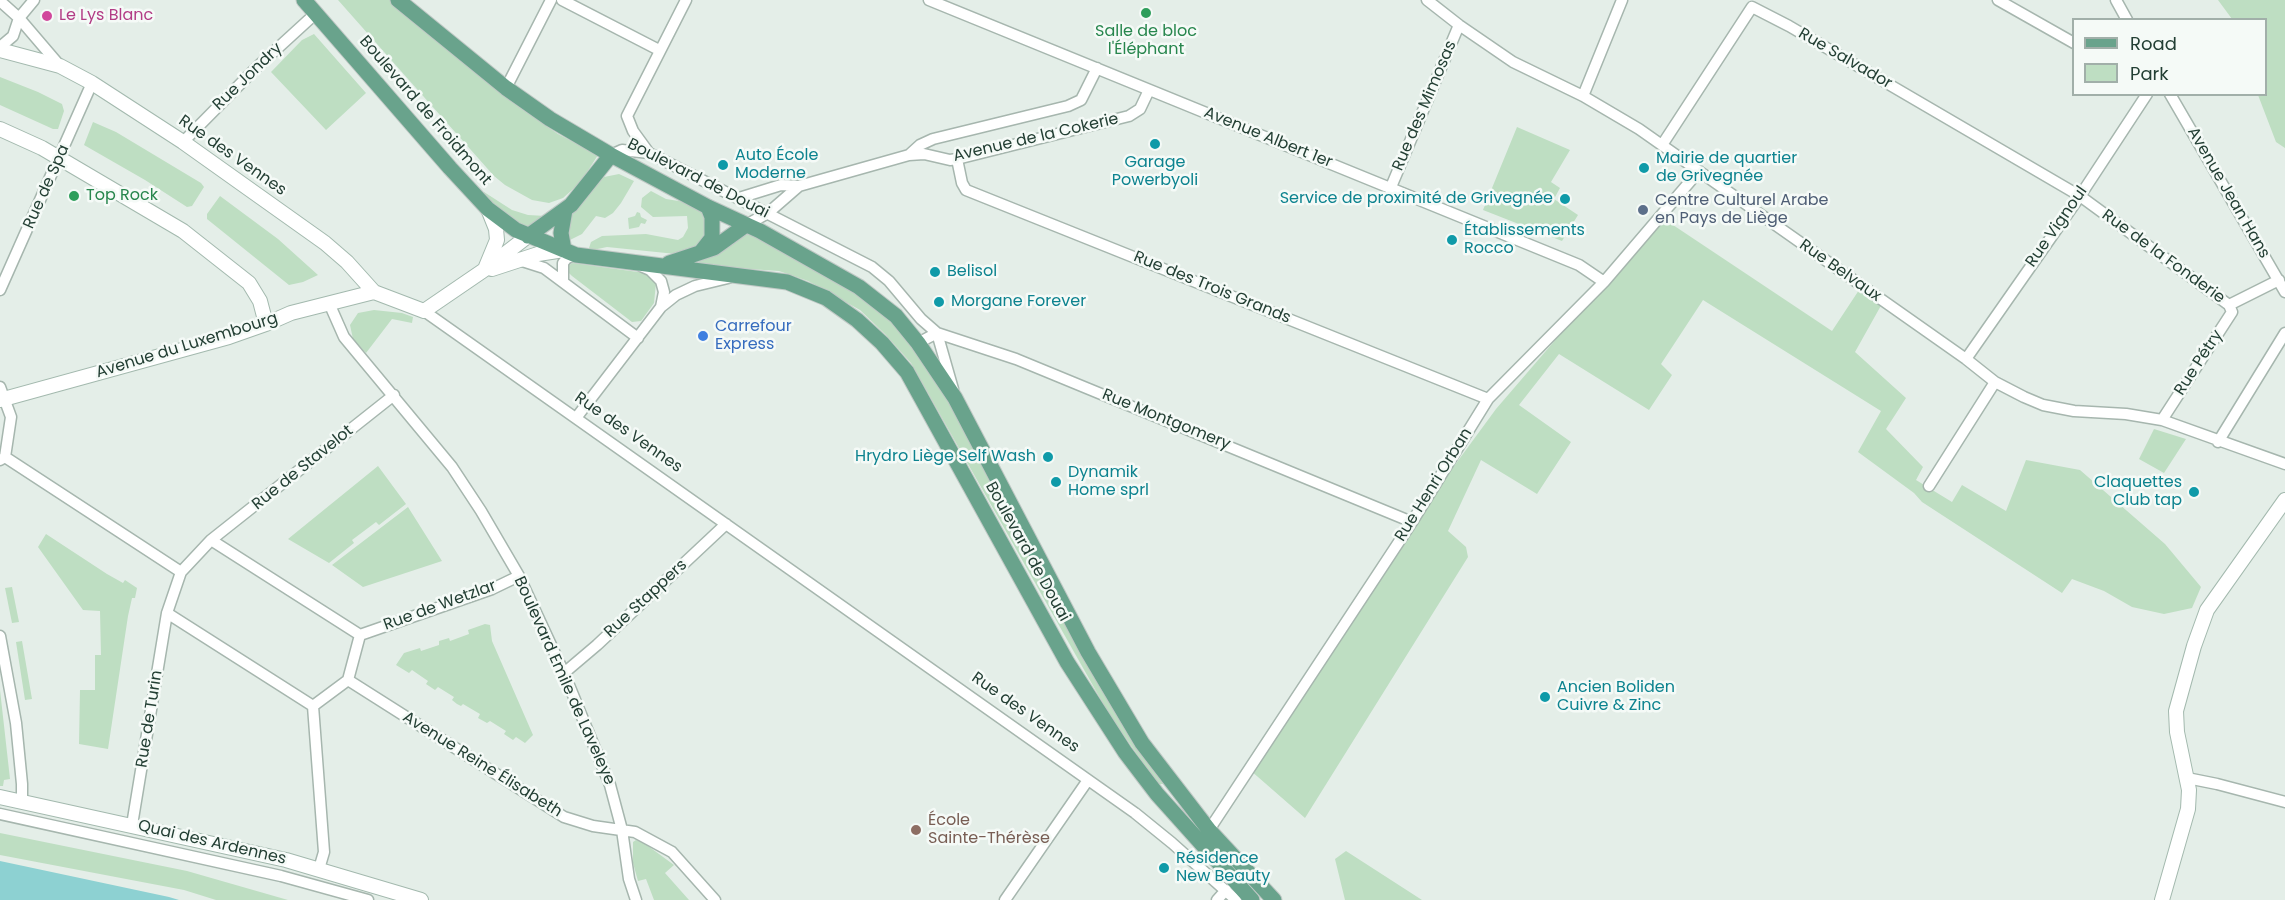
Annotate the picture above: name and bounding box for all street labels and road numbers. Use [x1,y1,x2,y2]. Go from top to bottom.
street label: Rue Salvador [1795,24,1895,94]
street label: Boulevard de Froidmont [355,32,495,190]
street label: Rue des Mimosas [1389,38,1461,174]
street label: Rue Jondry [209,39,287,115]
street label: Avenue Albert 1er [1201,103,1335,173]
street label: Avenue de la Cokerie [952,110,1120,166]
street label: Rue des Vennes [174,112,290,200]
street label: Avenue Jean Hans [2183,124,2273,262]
street label: Boulevard de Douai [624,135,772,223]
street label: Rue de Spa [20,142,74,232]
street label: Rue Vignoul [2022,183,2092,271]
street label: Rue de la Fonderie [2098,206,2228,308]
street label: Rue Belvaux [1795,236,1885,306]
street label: Rue des Trois Grands [1131,248,1293,328]
street label: Avenue du Luxembourg [94,309,280,383]
street label: Rue Pétry [2171,327,2227,399]
street label: Rue Montgomery [1099,385,1233,455]
street label: Rue des Vennes [570,389,686,477]
street label: Rue de Stavelot [249,421,357,515]
street label: Rue Henri Orban [1391,425,1477,545]
street label: Boulevard de Douai [981,479,1073,625]
street label: Rue Stappers [601,556,691,642]
street label: Boulevard Emile de Laveleye [509,574,619,788]
street label: Rue de Wetzlar [381,577,499,635]
street label: Rue de Turin [133,669,167,769]
street label: Rue des Vennes [967,669,1083,757]
street label: Avenue Reine Élisabeth [399,708,565,822]
street label: Quai des Ardennes [136,817,288,869]

